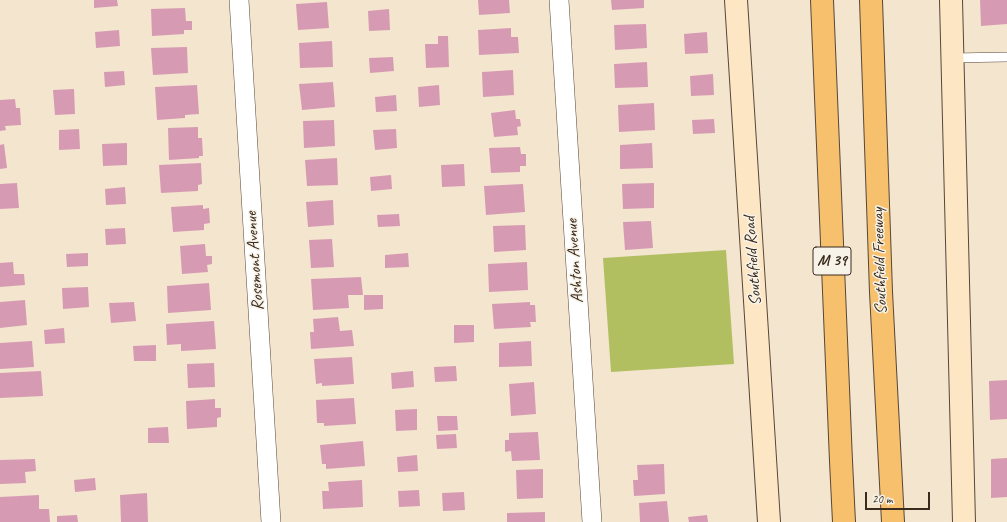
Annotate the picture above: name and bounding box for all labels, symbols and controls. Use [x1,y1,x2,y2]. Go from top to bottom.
street label: Southfield Freeway [868,207,892,315]
street label: Rosemont Avenue [241,211,269,311]
street label: Southfield Road [740,216,766,306]
street label: Ashton Avenue [562,218,588,304]
road number: M 39 [813,247,851,275]
scale bar [867,484,932,510]
text: 20 m [872,491,892,507]

